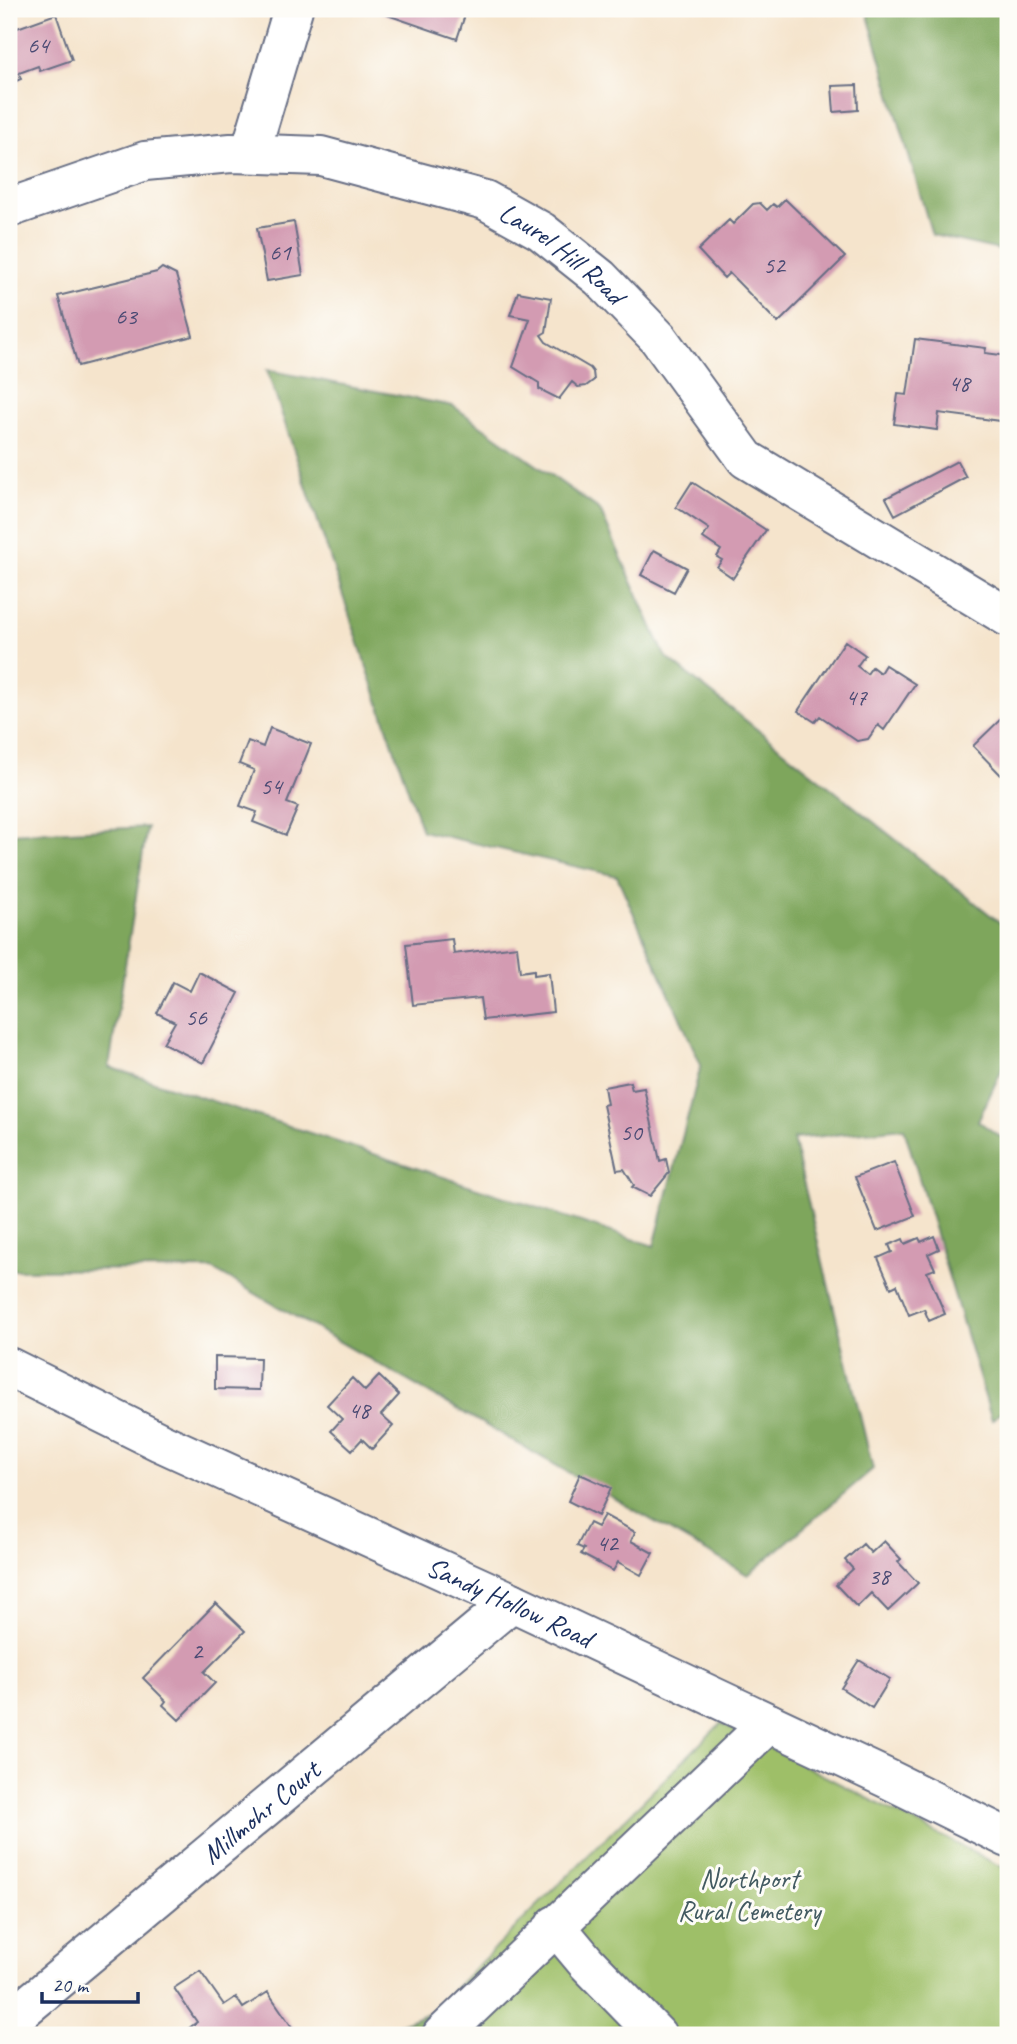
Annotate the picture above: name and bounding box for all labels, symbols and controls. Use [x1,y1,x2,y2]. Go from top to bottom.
house number: 64 [27,30,51,60]
street label: Laurel Hill Road [493,194,635,314]
house number: 61 [269,237,292,267]
house number: 52 [763,250,787,280]
house number: 63 [115,301,139,331]
house number: 48 [948,368,972,398]
house number: 47 [845,682,868,712]
house number: 54 [260,771,284,801]
house number: 56 [185,1002,208,1032]
house number: 50 [620,1117,644,1147]
house number: 48 [348,1395,372,1425]
house number: 42 [596,1528,620,1558]
street label: Sandy Hollow Road [421,1549,602,1657]
house number: 38 [868,1561,892,1591]
house number: 2 [192,1636,205,1666]
street label: Millmohr Court [194,1751,329,1871]
park label: Northport Rural Cemetery [678,1861,823,1928]
scale bar [42,1960,138,2004]
text: 20 m [52,1972,90,1998]

